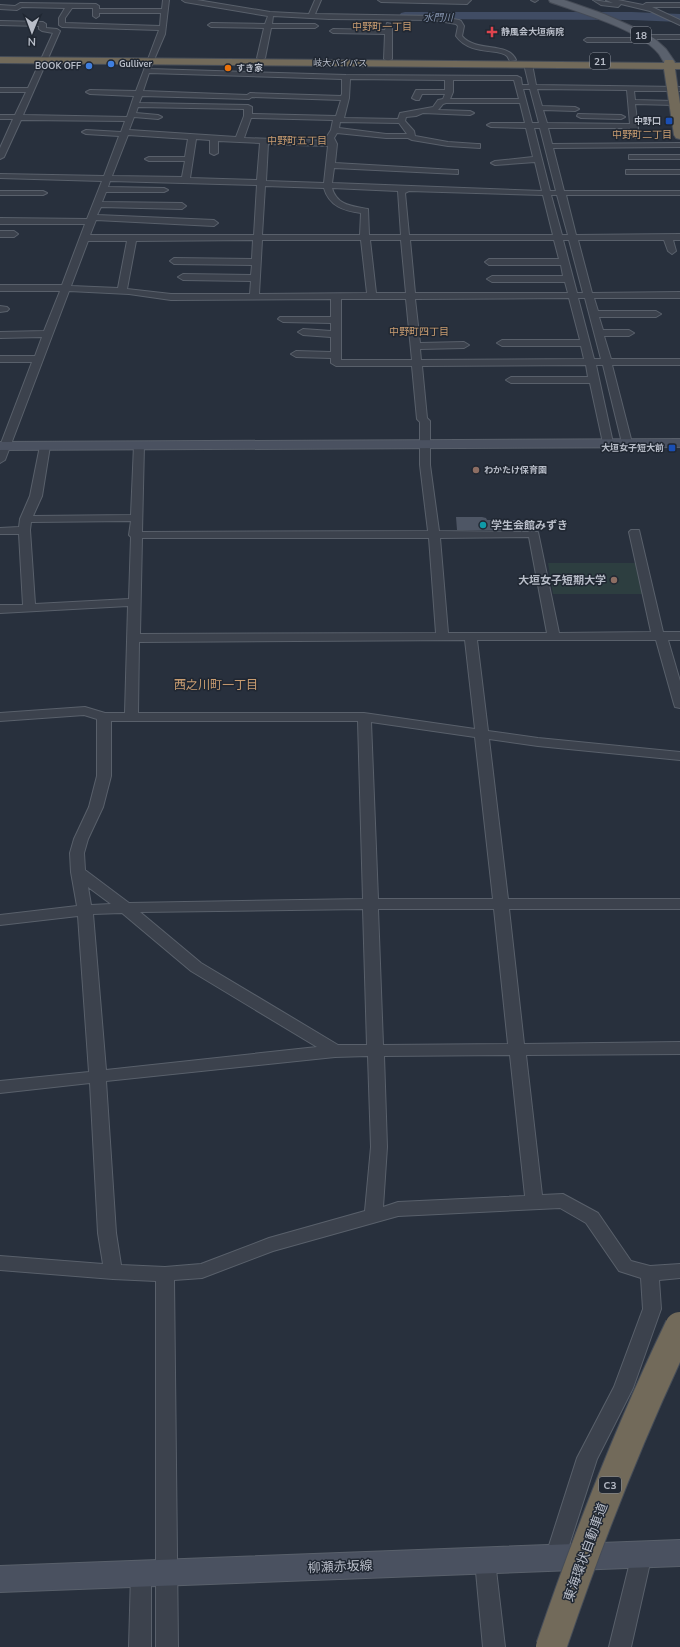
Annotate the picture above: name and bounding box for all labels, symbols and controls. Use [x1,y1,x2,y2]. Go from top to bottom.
water label: 水門川 [423,11,454,25]
north arrow [12,12,52,52]
district label: 中野町一丁目 [352,20,412,34]
marker: 静風会大垣病院 [486,26,498,38]
place label: 静風会大垣病院 [501,26,564,38]
road number: 18 [631,27,651,43]
text: N [28,34,36,49]
road number: 21 [590,53,610,69]
street label: 岐大バイパス [313,57,367,69]
place label: Gulliver [119,58,152,70]
marker: Gulliver [106,59,116,69]
place label: BOOK OFF [35,60,81,72]
marker: BOOK OFF [84,61,94,71]
place label: すき家 [236,62,263,74]
marker: すき家 [223,63,233,73]
place label: 中野口 [634,115,661,127]
marker: 中野口 [664,116,674,126]
district label: 中野町二丁目 [612,128,672,142]
district label: 中野町五丁目 [267,134,327,148]
district label: 中野町四丁目 [389,325,449,339]
place label: 大垣女子短大前 [601,442,664,454]
marker: 大垣女子短大前 [667,443,677,453]
place label: わかたけ保育園 [484,464,547,476]
marker: わかたけ保育園 [471,465,481,475]
place label: 学生会館みずき [491,518,568,533]
marker: 学生会館みずき [478,520,488,530]
place label: 大垣女子短期大学 [518,573,606,588]
marker: 大垣女子短期大学 [609,575,619,585]
district label: 西之川町一丁目 [174,677,258,693]
road number: C3 [599,1477,621,1493]
street label: 東海環状自動車道 [560,1500,612,1604]
street label: 柳瀬赤坂線 [307,1557,373,1577]

